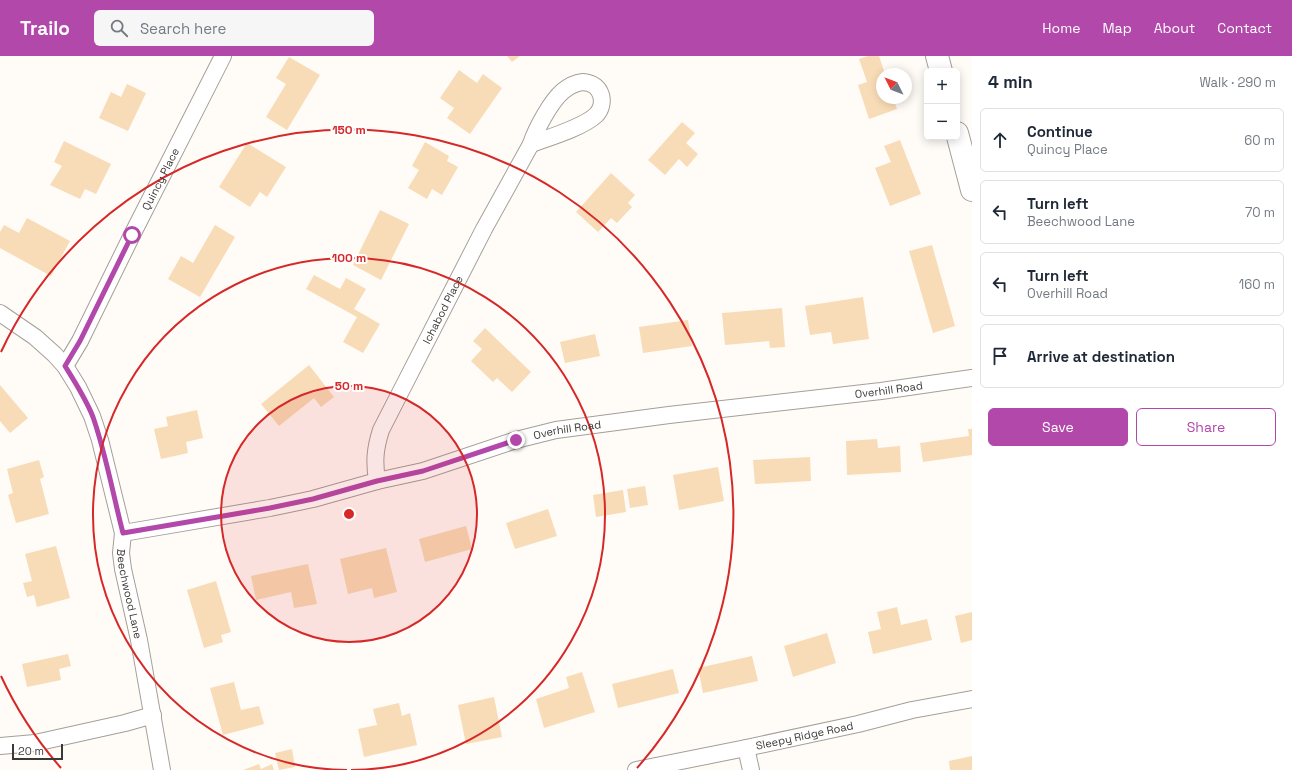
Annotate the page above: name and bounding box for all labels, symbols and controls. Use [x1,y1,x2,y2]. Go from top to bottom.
search box [94,10,374,46]
text: Trailo [20,16,70,41]
icon: search [108,17,130,39]
text: Search here [140,19,226,38]
text: Home [1042,19,1080,37]
text: Map [1102,19,1132,37]
text: About [1154,19,1195,37]
text: Contact [1217,19,1272,37]
north arrow [876,68,912,104]
map controls [924,68,960,140]
button: + [924,68,960,104]
text: 4 min [988,71,1033,93]
text: Walk · 290 m [1199,74,1276,91]
button: − [924,104,960,140]
text: 150 m [332,122,366,138]
text: Continue [1027,122,1093,141]
icon: ahead [989,129,1011,151]
text: 60 m [1244,132,1275,149]
text: Quincy Place [1027,141,1108,158]
street label: Quincy Place [139,145,182,213]
text: Turn left [1027,194,1089,213]
icon: left [989,201,1011,223]
text: 70 m [1245,204,1275,221]
text: Beechwood Lane [1027,213,1135,230]
route start [123,226,141,244]
text: 100 m [332,250,366,266]
text: Turn left [1027,266,1089,285]
street label: Ichabod Place [419,273,466,346]
icon: left [989,273,1011,295]
text: 160 m [1239,276,1275,293]
text: Overhill Road [1027,285,1108,302]
icon: arrive [989,345,1011,367]
text: Arrive at destination [1027,347,1175,366]
text: 50 m [335,378,363,394]
street label: Overhill Road [854,378,924,401]
button: Save [988,408,1128,446]
button: Share [1136,408,1276,446]
street label: Overhill Road [532,417,602,442]
route end [507,431,525,449]
centre of rings [342,507,356,521]
street label: Beechwood Lane [114,548,146,640]
street label: Sleepy Ridge Road [754,718,855,753]
scale bar [12,742,63,761]
text: 20 m [18,744,44,758]

